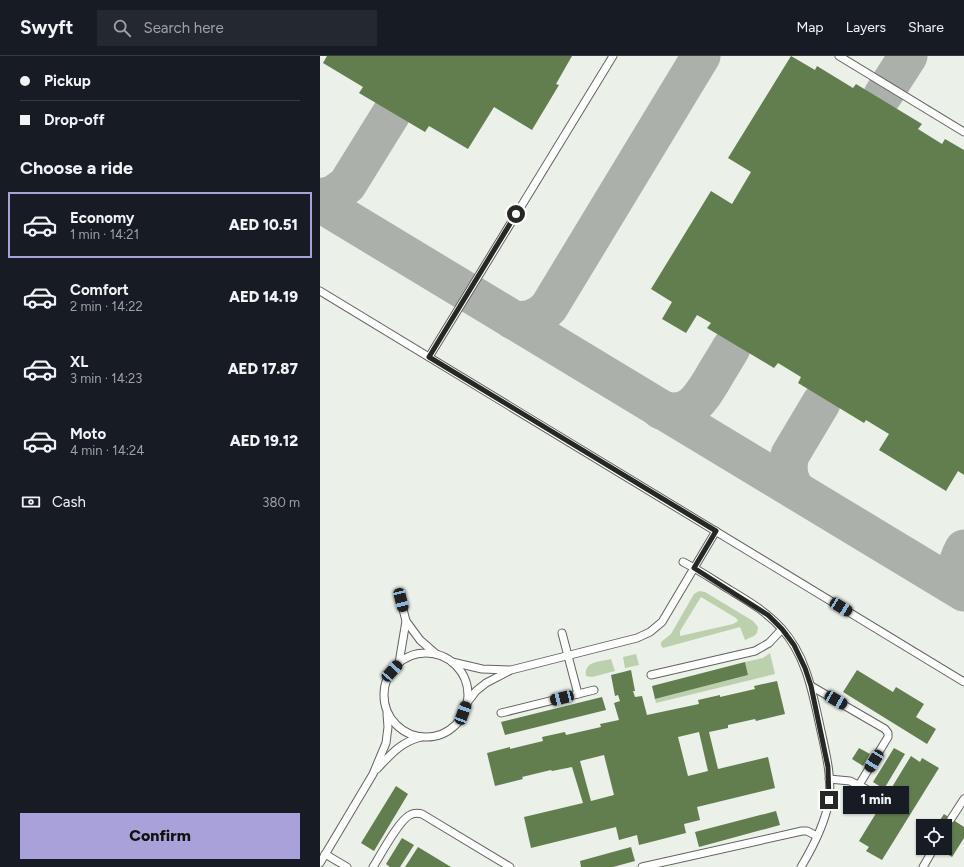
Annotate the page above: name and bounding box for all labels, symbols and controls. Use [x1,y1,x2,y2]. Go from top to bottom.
search box [97,10,377,46]
text: Swyft [20,16,73,39]
icon: search [111,17,133,39]
text: Search here [143,19,224,37]
text: Map [796,19,824,36]
text: Layers [846,19,886,36]
text: Share [908,19,944,36]
text: Pickup [44,72,91,90]
text: Drop-off [44,111,105,129]
text: Choose a ride [20,157,133,179]
route start [507,205,525,223]
icon: car [22,207,58,243]
text: Economy [70,209,135,227]
text: AED 10.51 [229,216,298,234]
text: 1 min · 14:21 [70,227,139,242]
icon: car [22,279,58,315]
text: Comfort [70,281,129,299]
text: AED 14.19 [229,288,298,306]
text: 2 min · 14:22 [70,299,143,314]
icon: car [22,351,58,387]
text: XL [70,353,88,371]
text: AED 17.87 [228,360,298,378]
text: 3 min · 14:23 [70,371,142,386]
icon: car [22,423,58,459]
text: Moto [70,425,106,443]
text: AED 19.12 [230,432,298,450]
text: 4 min · 14:24 [70,443,144,458]
icon: cash [20,491,42,513]
text: Cash [52,493,86,511]
text: 380 m [262,495,300,510]
car [392,587,410,613]
car [828,596,854,618]
car [380,658,404,684]
car [549,689,575,707]
car [823,689,849,711]
car [453,700,473,726]
car [863,748,885,774]
callout: 1 min [843,786,909,814]
route end [820,791,838,809]
text: 1 min [860,792,892,807]
button: Confirm [20,813,300,859]
map controls [916,819,952,855]
button: locate [916,819,952,855]

